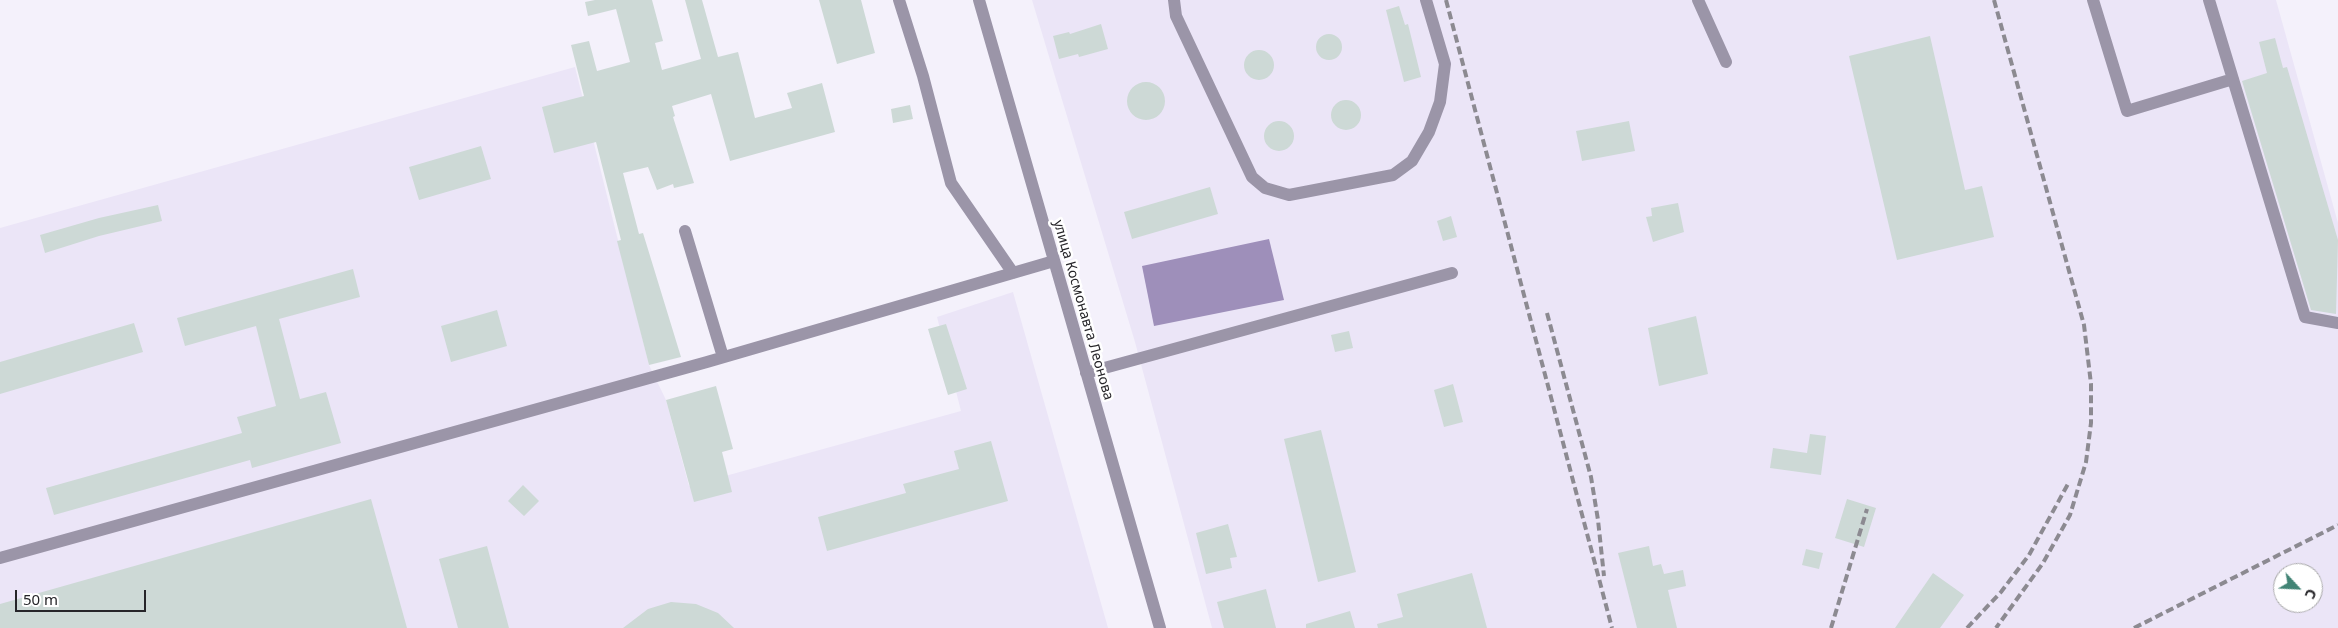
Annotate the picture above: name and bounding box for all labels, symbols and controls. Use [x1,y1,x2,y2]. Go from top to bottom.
street label: улица Космонавта Леонова [1049,218,1117,402]
north arrow [2273,563,2323,613]
scale bar [18,580,149,612]
text: С [2301,586,2322,602]
text: 50 m [23,589,58,609]

